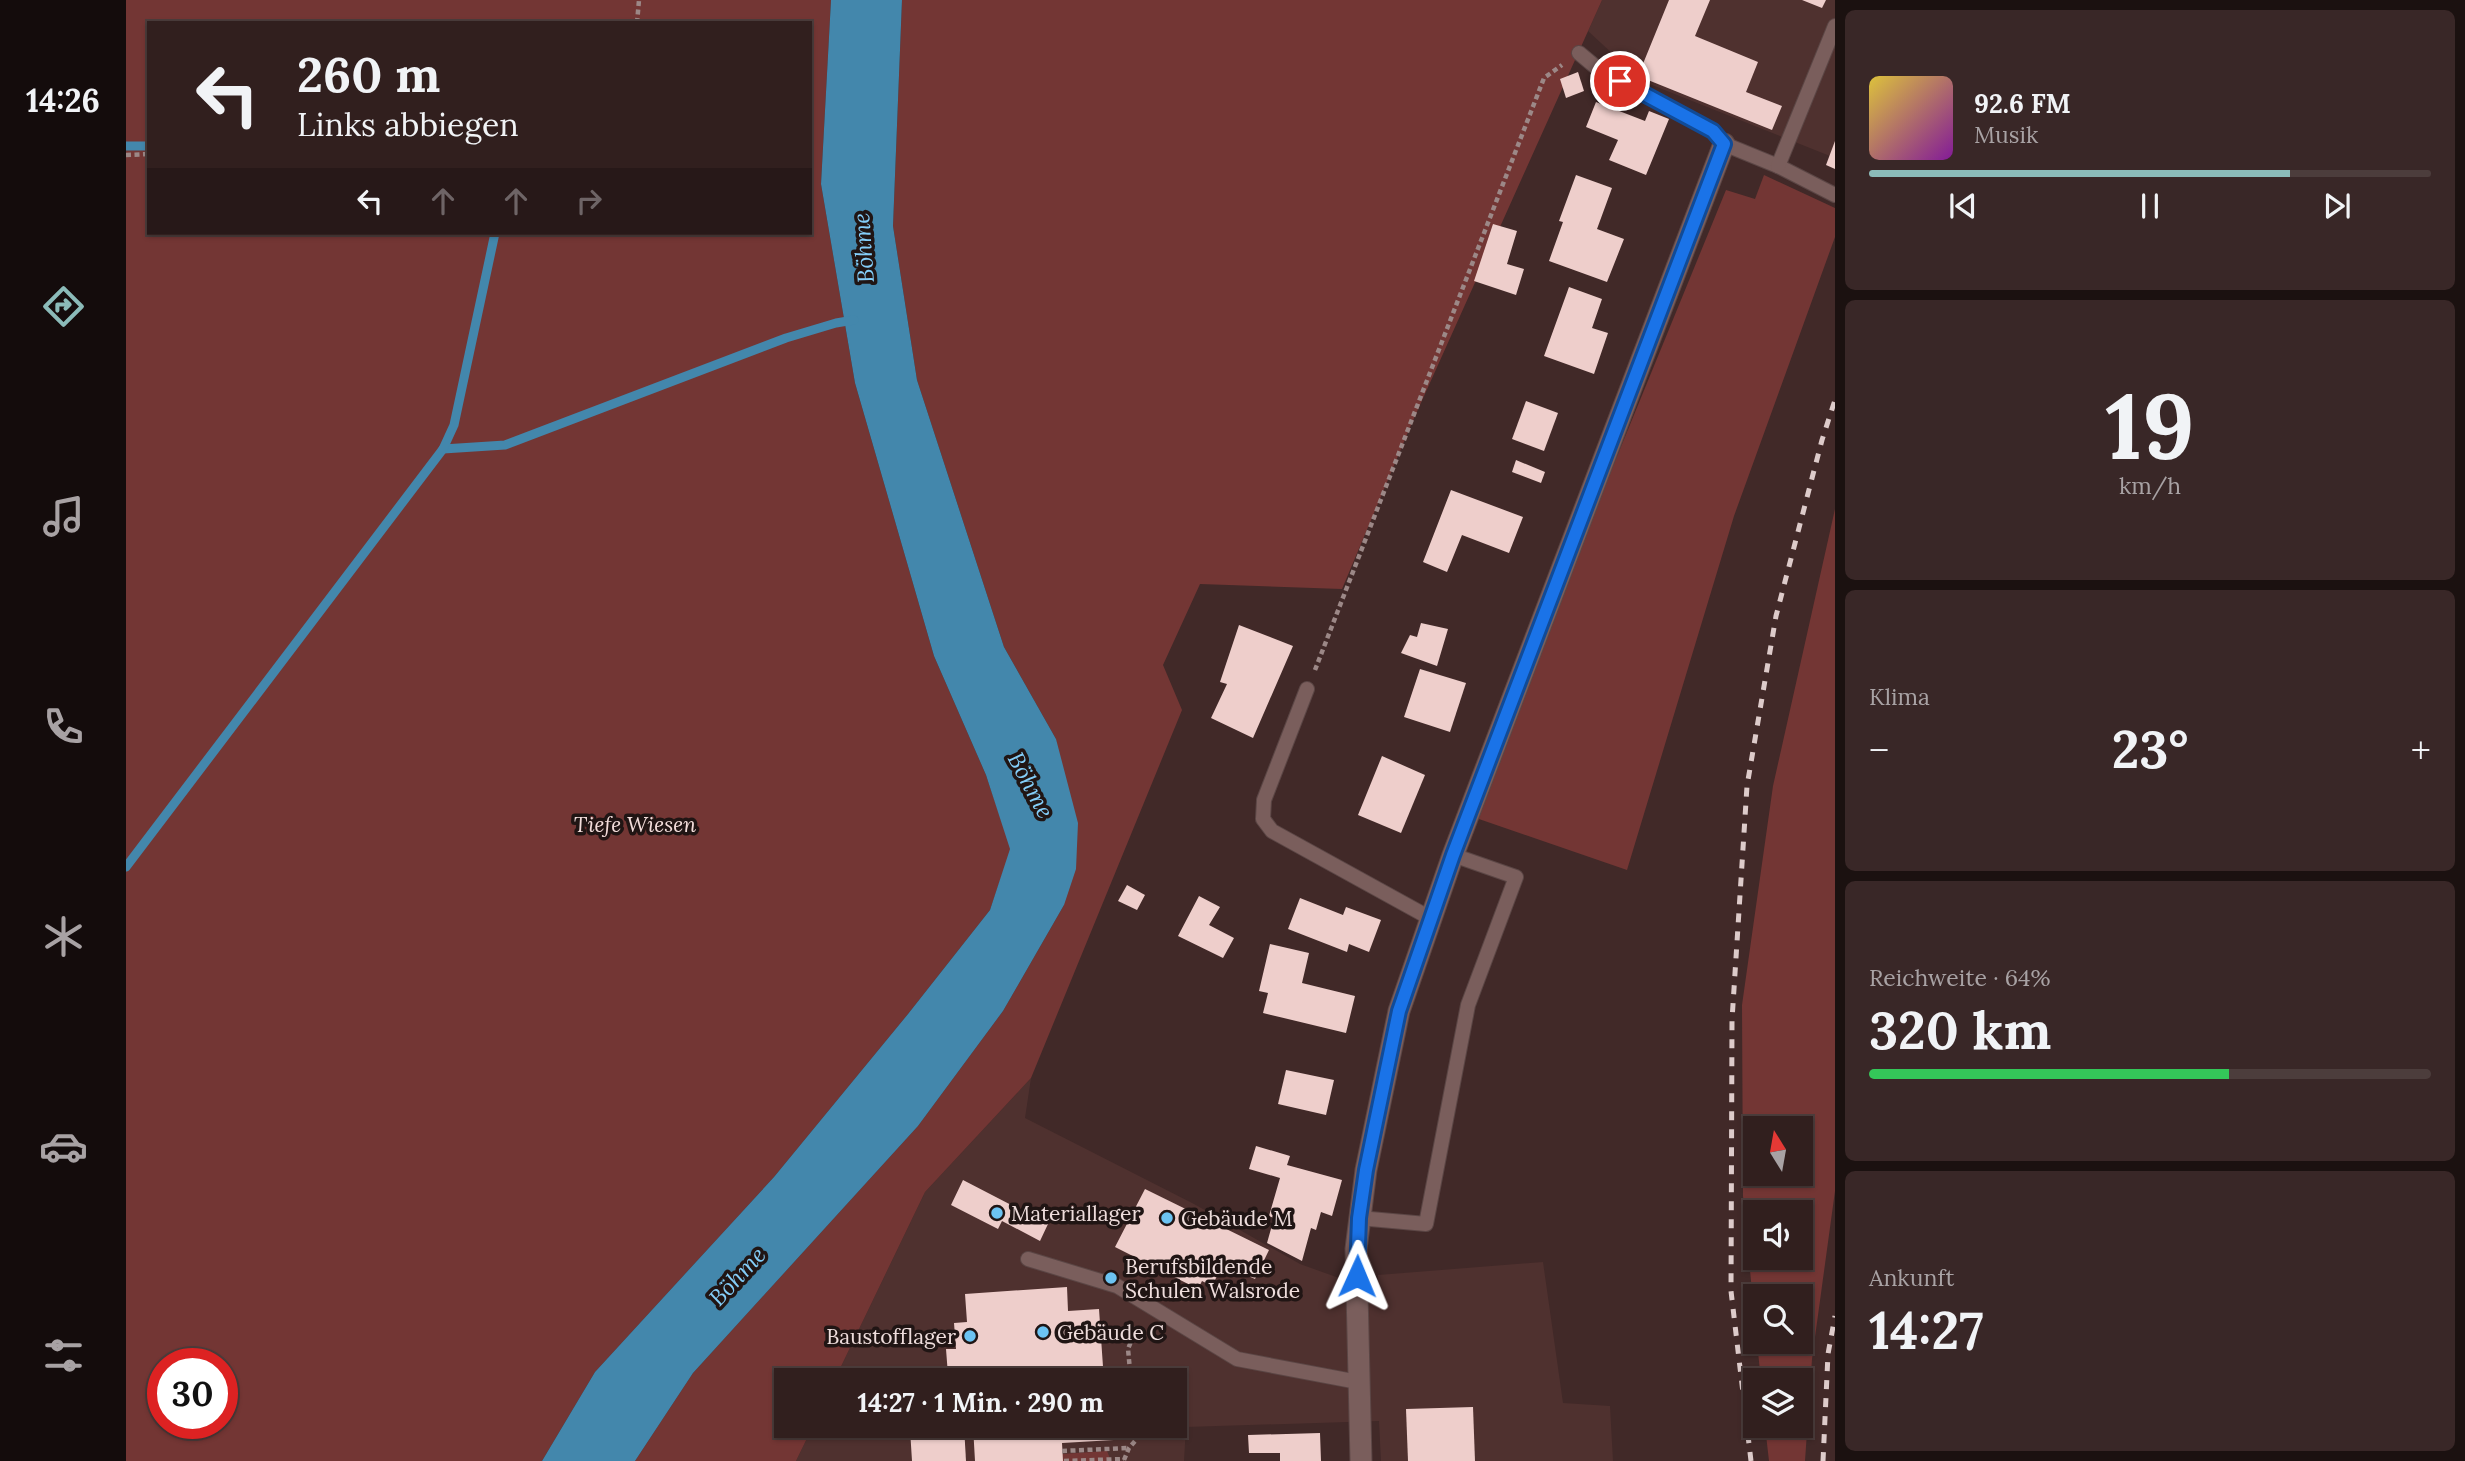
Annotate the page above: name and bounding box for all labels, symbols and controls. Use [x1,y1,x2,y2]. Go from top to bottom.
text: 260 m [297,43,440,105]
icon: left [182,49,273,140]
pin [1590,51,1650,111]
icon: arrive [1601,62,1639,100]
text: 14:26 [26,80,100,121]
text: 92.6 FM [1974,87,2071,120]
text: Links abbiegen [297,104,519,145]
text: Musik [1974,120,2038,149]
icon: left [351,182,389,220]
icon: ahead [424,182,462,220]
icon: ahead [497,182,535,220]
icon: right [570,182,608,220]
icon: previous [1944,187,1982,225]
icon: pause [2131,187,2169,225]
icon: next [2318,187,2356,225]
water label: Böhme [846,212,880,284]
icon: directions [39,282,88,331]
text: 19 [2105,367,2195,484]
text: km/h [2119,471,2181,500]
icon: music [39,492,88,541]
text: Klima [1869,682,1930,711]
icon: phone [39,702,88,751]
text: 23° [2112,716,2188,782]
text: − [1869,726,1889,774]
text: + [2411,726,2431,774]
water label: Böhme [1002,747,1060,823]
park label: Tiefe Wiesen [574,811,696,838]
icon: climate [39,912,88,961]
text: Reichweite · 64% [1869,963,2051,992]
text: 320 km [1869,997,2051,1063]
north arrow [1743,1116,1813,1186]
map controls [1743,1116,1813,1438]
icon: car [39,1122,88,1171]
place label: Materiallager [1011,1200,1141,1227]
button: sound [1743,1200,1813,1270]
marker: Materiallager [989,1205,1005,1221]
place label: Gebäude M [1181,1205,1293,1232]
marker: Gebäude M [1159,1210,1175,1226]
position arrow [1320,1239,1394,1313]
water label: Böhme [702,1240,772,1312]
place label: Berufsbildende Schulen Walsrode [1125,1253,1300,1304]
text: Ankunft [1869,1263,1954,1292]
marker: Berufsbildende Schulen Walsrode [1103,1270,1119,1286]
button: search [1743,1284,1813,1354]
text: 14:27 [1869,1297,1984,1363]
place label: Gebäude C [1057,1319,1164,1346]
place label: Baustofflager [826,1323,956,1350]
marker: Gebäude C [1035,1324,1051,1340]
marker: Baustofflager [962,1328,978,1344]
icon: filters [39,1331,88,1380]
speed limit sign: 30 [147,1348,238,1439]
button: layers [1743,1368,1813,1438]
text: 14:27 · 1 Min. · 290 m [857,1386,1104,1419]

